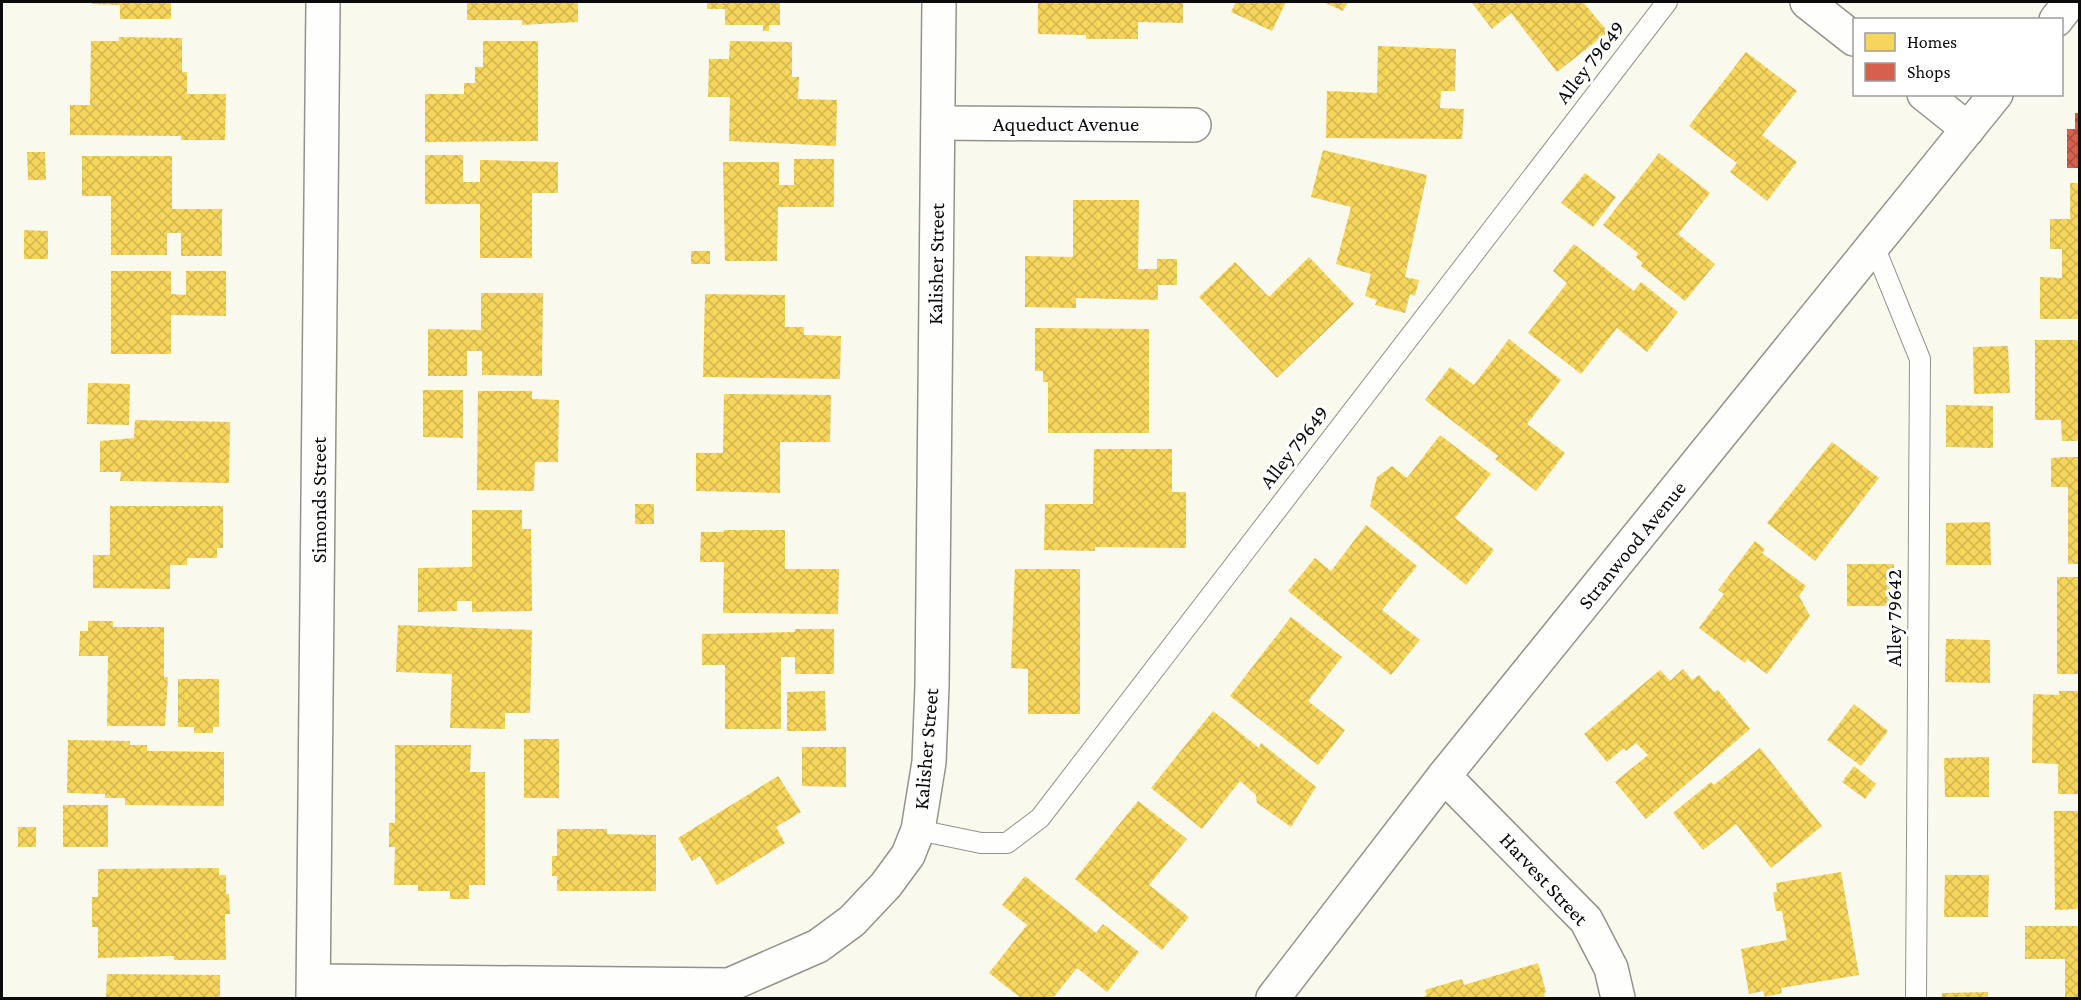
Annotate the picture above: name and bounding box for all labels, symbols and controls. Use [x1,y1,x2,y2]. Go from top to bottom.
street label: Alley 79649 [1550,16,1630,108]
legend [1853,18,2063,96]
text: Homes [1907,32,1957,52]
text: Shops [1907,62,1951,82]
street label: Aqueduct Avenue [993,112,1139,136]
street label: Kalisher Street [923,202,949,325]
street label: Alley 79649 [1254,401,1334,493]
street label: Simonds Street [307,436,331,563]
street label: Stranwood Avenue [1573,476,1691,614]
street label: Alley 79642 [1882,569,1906,667]
street label: Kalisher Street [909,686,943,811]
street label: Harvest Street [1495,828,1594,931]

